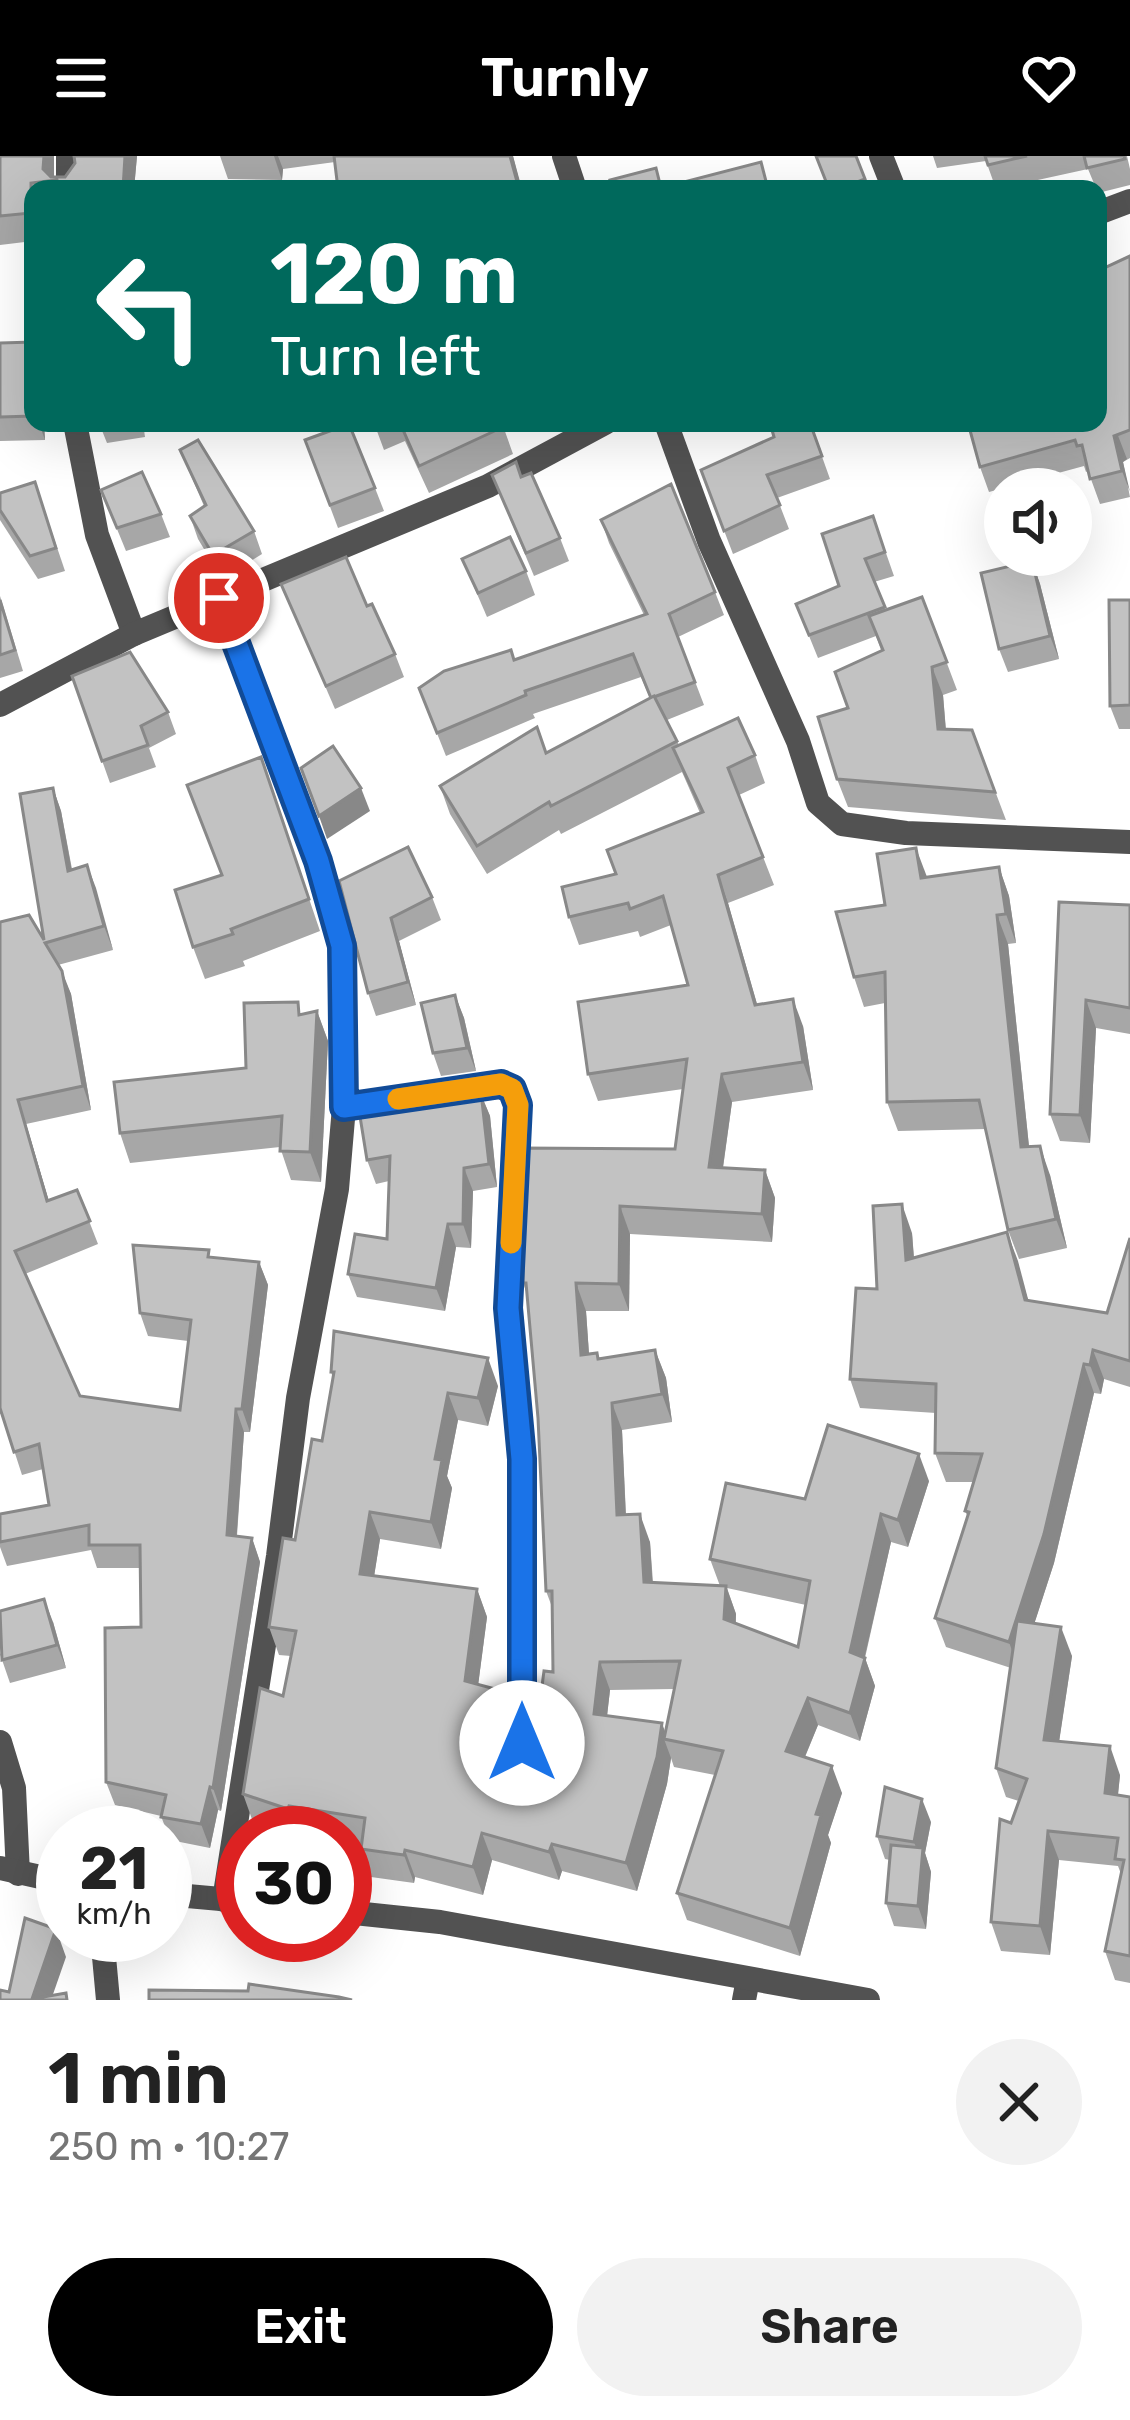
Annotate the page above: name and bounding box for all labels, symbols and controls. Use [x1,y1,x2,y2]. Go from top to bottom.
icon: menu [48,45,114,111]
icon: heart [1016,45,1082,111]
text: Turnly [481,46,649,110]
text: 120 m [270,224,518,324]
icon: left [72,228,228,384]
text: Turn left [270,325,481,389]
map controls [984,468,1092,576]
button: sound [984,468,1092,576]
pin [168,547,270,649]
icon: arrive [186,565,252,631]
position arrow [459,1680,585,1806]
speed limit sign: 30 [216,1806,372,1962]
text: 21 [80,1833,148,1904]
text: km/h [77,1896,151,1932]
text: 1 min [48,2036,229,2121]
button: close [956,2039,1082,2165]
text: 250 m · 10:27 [48,2124,289,2170]
button: Exit [48,2258,553,2396]
button: Share [577,2258,1082,2396]

